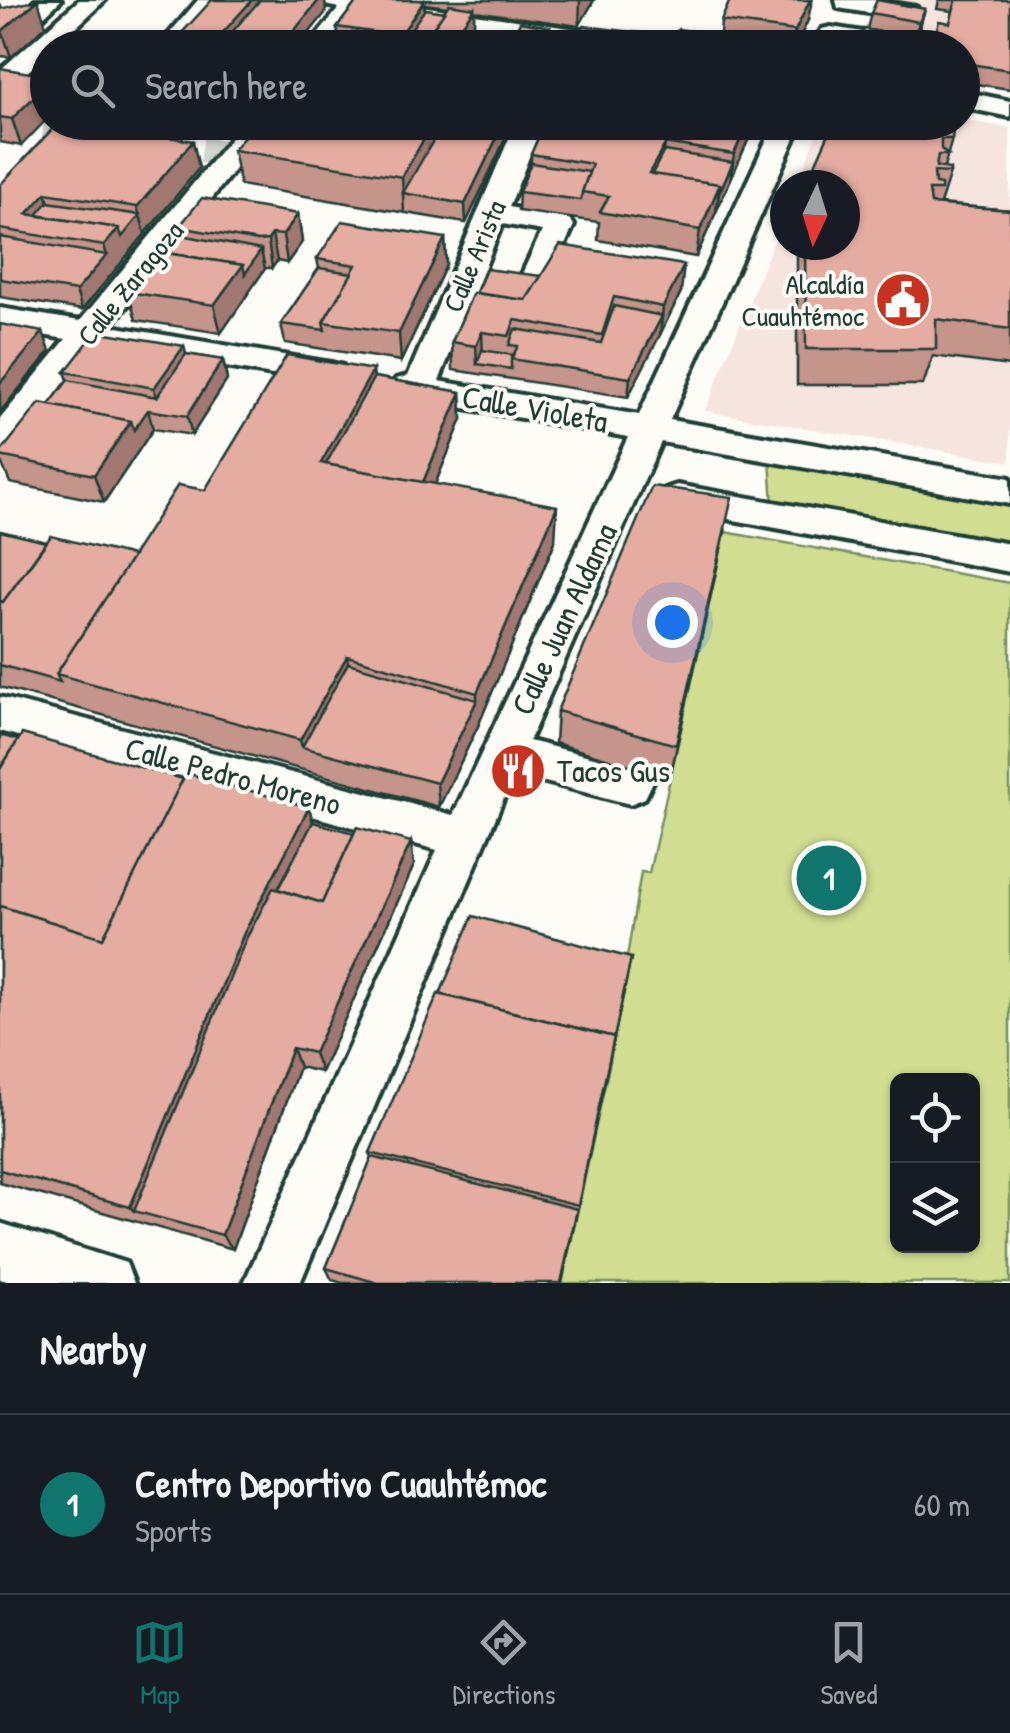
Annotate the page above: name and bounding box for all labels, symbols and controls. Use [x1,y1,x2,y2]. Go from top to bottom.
search box [30,30,980,140]
icon: search [65,58,120,113]
text: Search here [145,59,307,111]
north arrow [770,170,860,260]
street label: Calle Arista [433,194,515,318]
street label: Calle Zaragoza [68,213,192,353]
place label: Alcaldía Cuauhtémoc [742,265,864,335]
public building icon: Alcaldía Cuauhtémoc [873,270,933,330]
street label: Calle Violeta [459,375,611,442]
street label: Calle Juan Aldama [500,516,627,721]
your location [647,597,698,648]
street label: Calle Pedro Moreno [121,726,346,825]
restaurant icon: Tacos Gus [488,741,548,801]
place label: Tacos Gus [557,749,670,792]
pin: 1 [796,840,862,916]
map controls [890,1073,980,1253]
button: locate [890,1073,980,1163]
button: layers [890,1163,980,1253]
text: Nearby [40,1320,147,1377]
text: Centro Deportivo Cuauhtémoc [135,1457,546,1509]
text: 1 [67,1483,78,1526]
text: 60 m [914,1483,970,1526]
text: Sports [135,1509,212,1552]
tab: Map [132,1615,187,1713]
tab: Directions [452,1615,555,1713]
tab: Saved [820,1615,878,1713]

